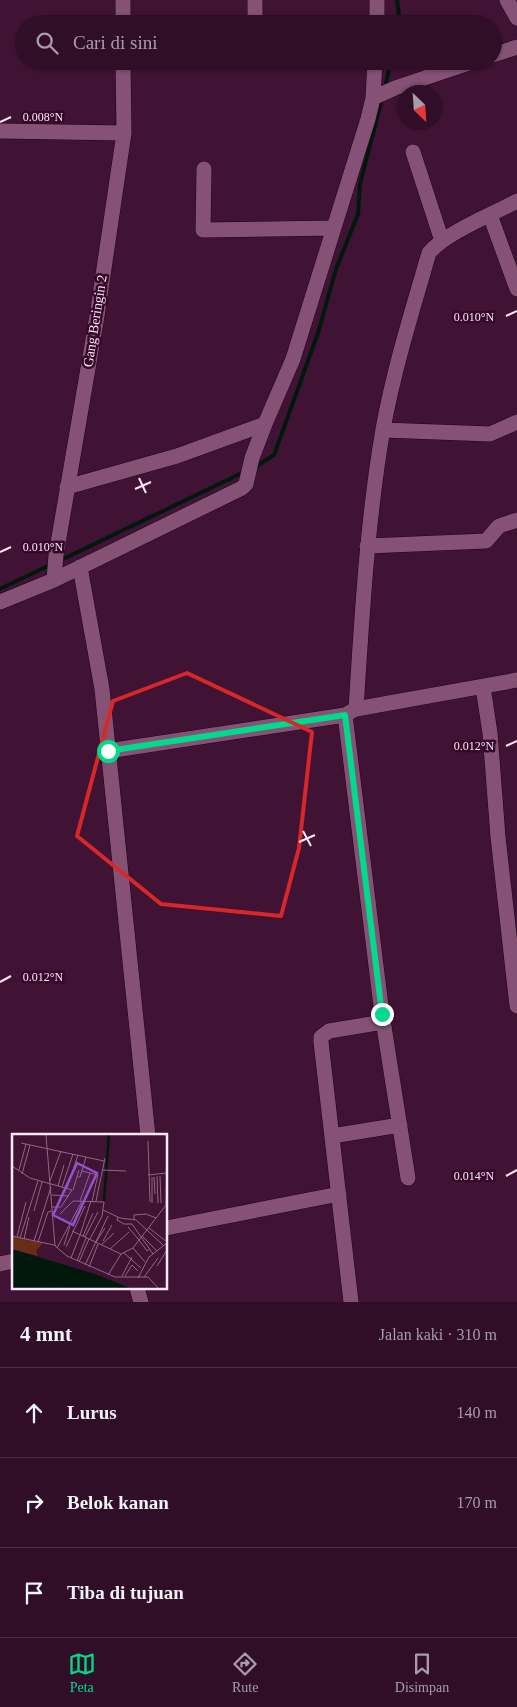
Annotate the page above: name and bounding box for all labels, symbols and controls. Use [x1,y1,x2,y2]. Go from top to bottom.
search box [15,15,502,70]
icon: search [33,29,61,57]
text: Cari di sini [73,32,157,53]
north arrow [397,85,442,130]
text: 0.008°N [23,110,64,124]
street label: Gang Beringin 2 [80,274,110,368]
text: 0.010°N [454,310,495,324]
text: 0.010°N [23,540,64,554]
text: 0.012°N [454,739,495,753]
route start [97,740,120,763]
text: 0.012°N [23,970,64,984]
route end [371,1003,394,1026]
inset map [12,1134,168,1290]
text: 0.014°N [454,1169,495,1183]
text: 4 mnt [20,1322,72,1346]
text: Jalan kaki · 310 m [379,1326,497,1343]
icon: ahead [20,1399,48,1427]
text: Lurus [67,1402,117,1423]
text: 140 m [457,1404,497,1421]
icon: right [20,1489,48,1517]
text: Belok kanan [67,1492,169,1513]
text: 170 m [457,1494,497,1511]
icon: arrive [20,1579,48,1607]
text: Tiba di tujuan [67,1582,184,1603]
tab: Peta [68,1650,96,1696]
tab: Rute [231,1650,259,1696]
tab: Disimpan [395,1650,449,1696]

